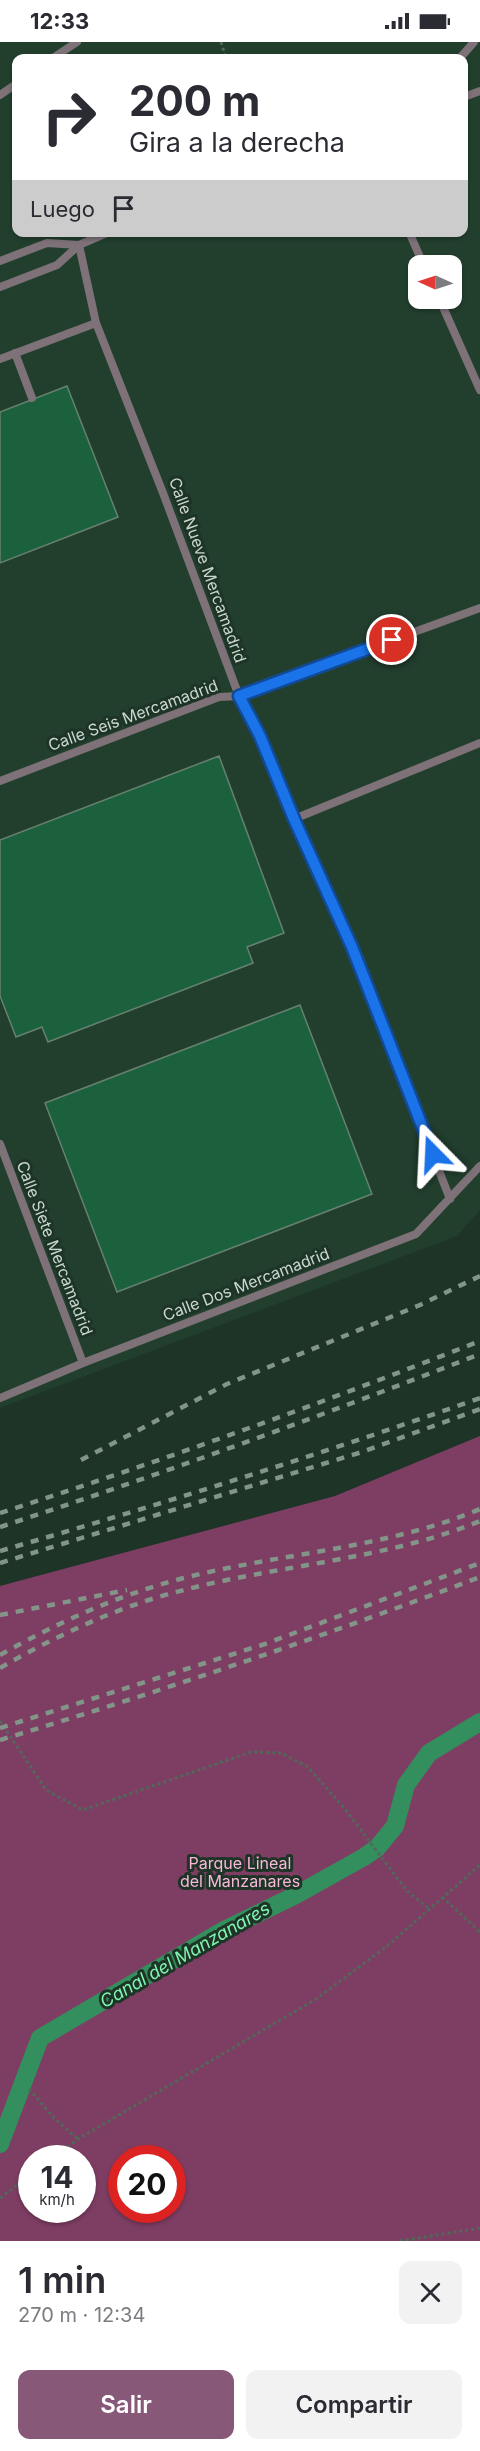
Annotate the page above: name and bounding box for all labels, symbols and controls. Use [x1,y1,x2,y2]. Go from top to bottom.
text: 12:33 [30,8,89,34]
text: 200 m [129,75,260,126]
icon: right [30,78,108,156]
text: Gira a la derecha [129,126,345,159]
icon: arrive [107,192,140,225]
text: Luego [30,196,95,222]
north arrow [408,255,462,309]
map controls [408,255,462,309]
street label: Calle Nueve Mercamadrid [165,475,251,665]
pin [366,614,417,665]
icon: arrive [375,623,408,656]
street label: Calle Seis Mercamadrid [45,675,221,755]
position arrow [401,1122,465,1186]
street label: Calle Siete Mercamadrid [12,1158,98,1338]
street label: Calle Dos Mercamadrid [160,1243,332,1325]
park label: Parque Lineal del Manzanares [180,1853,300,1891]
water label: Canal del Manzanares [96,1897,273,2012]
speed limit sign: 20 [108,2145,186,2223]
text: 14 [40,2159,74,2195]
text: km/h [39,2190,75,2209]
text: 1 min [18,2258,106,2302]
button: close [399,2261,462,2324]
text: 270 m · 12:34 [18,2303,145,2327]
button: Salir [18,2370,234,2439]
button: Compartir [246,2370,462,2439]

